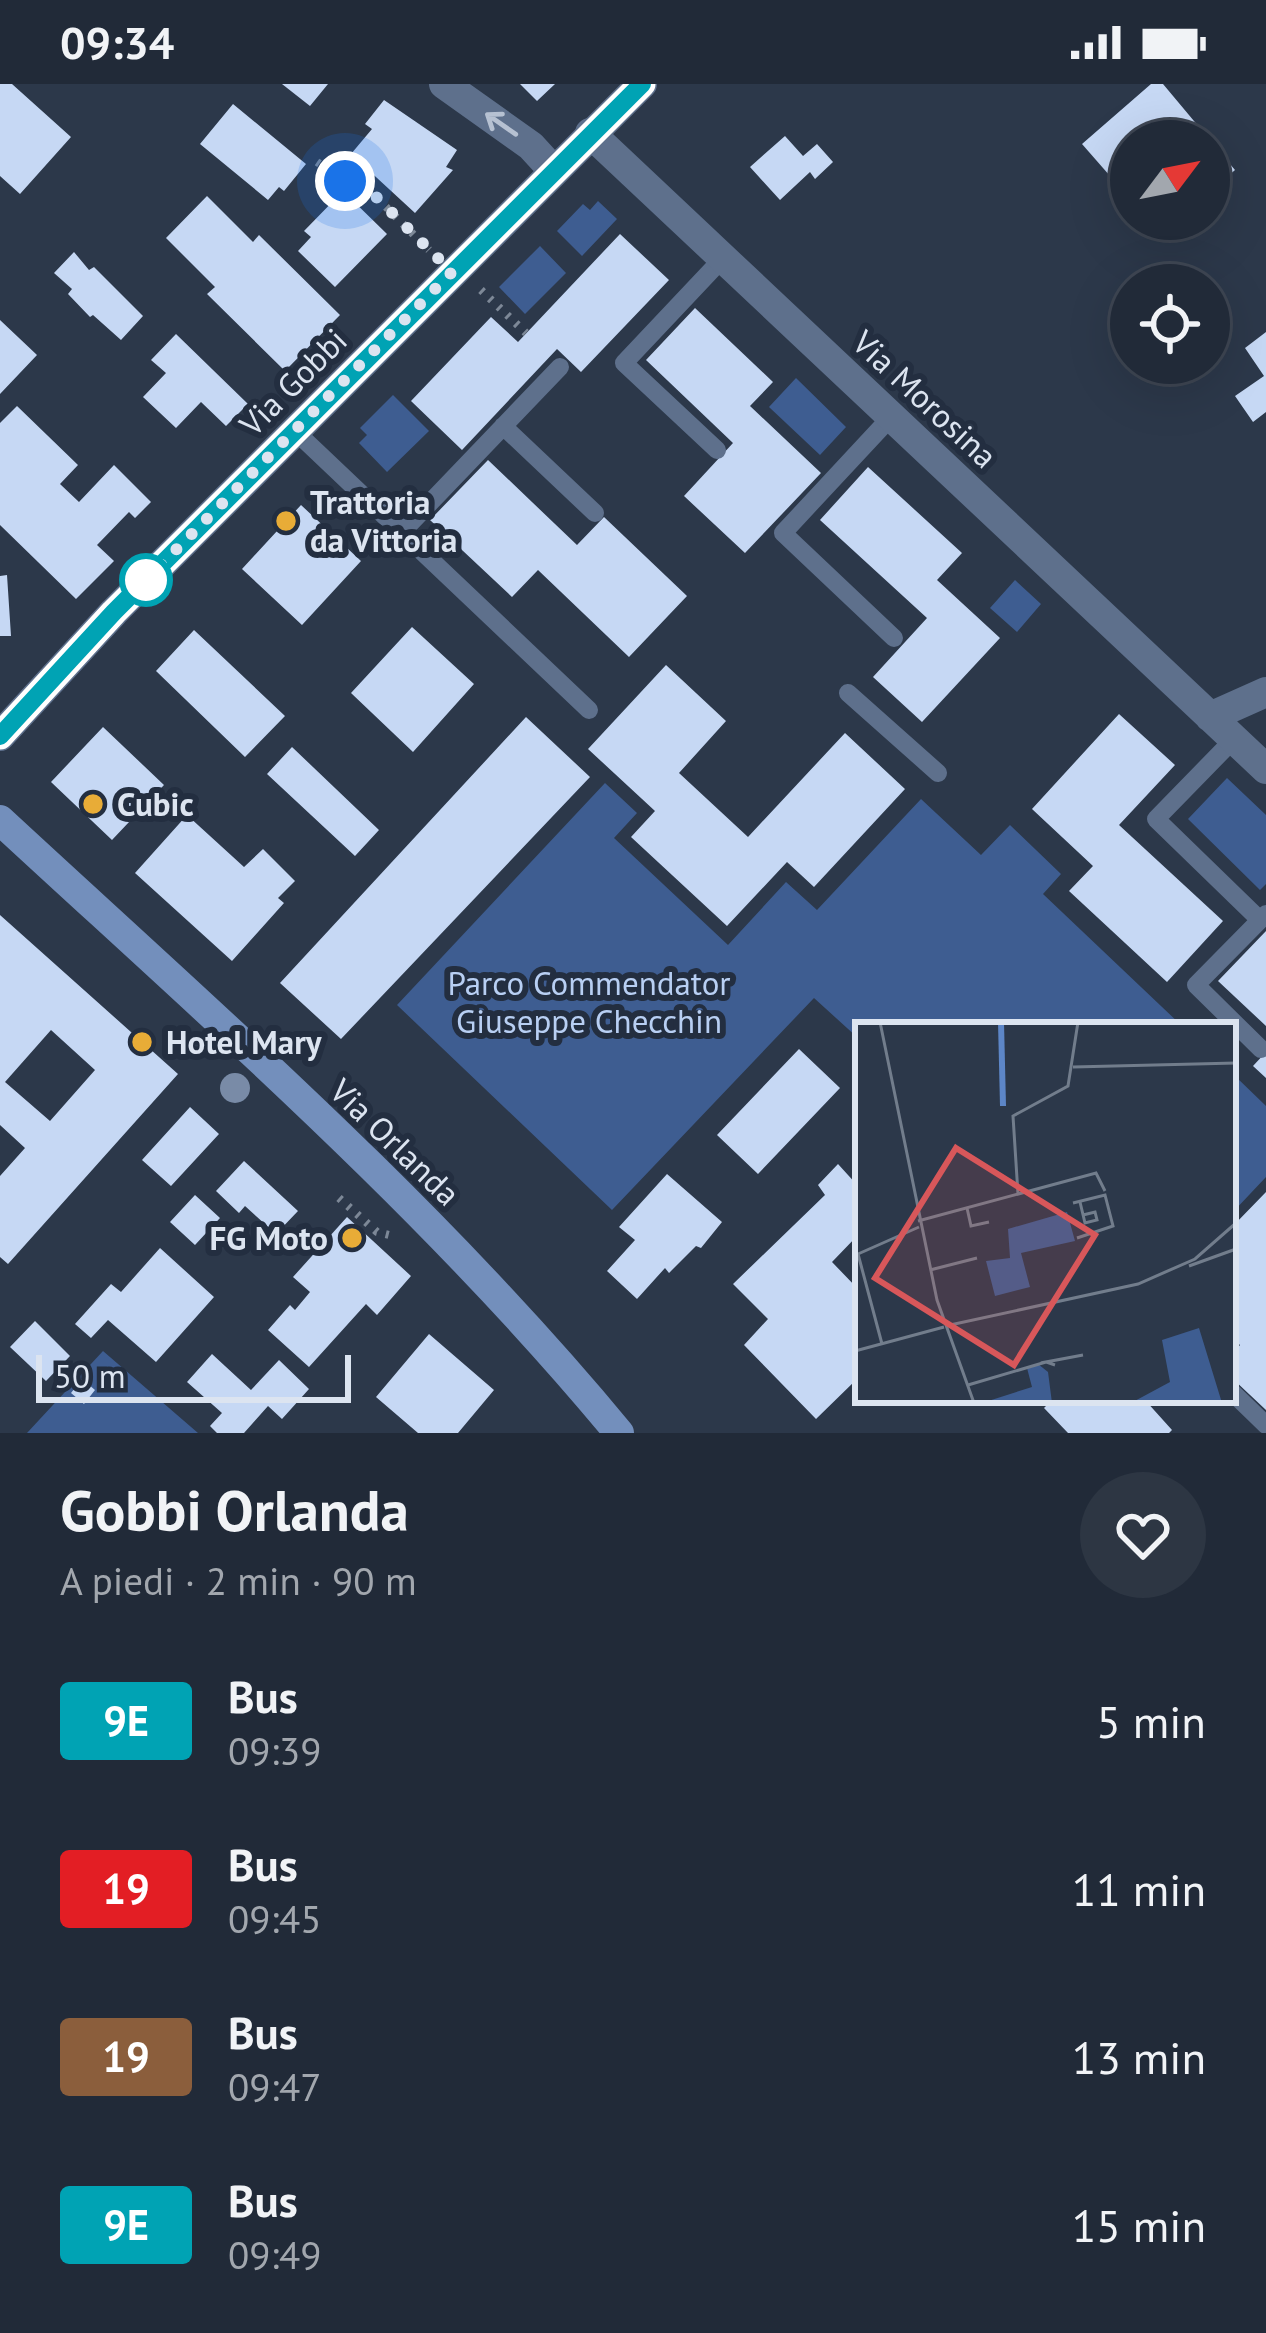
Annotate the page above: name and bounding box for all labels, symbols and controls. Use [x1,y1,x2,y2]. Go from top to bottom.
text: 09:34 [60,13,174,71]
one-way arrow [485,112,518,137]
north arrow [1110,120,1230,240]
map controls [1110,120,1230,384]
your location [315,151,375,211]
button: locate [1110,264,1230,384]
street label: Via Gobbi [229,319,356,445]
street label: Via Morosina [843,320,1007,477]
place label: Trattoria da Vittoria [310,480,457,561]
marker: Trattoria da Vittoria [273,508,299,534]
unlabelled marker [121,555,171,605]
place label: Cubic [117,782,194,825]
marker: Cubic [80,791,106,817]
park label: Parco Commendator Giuseppe Checchin [447,961,731,1042]
place label: Hotel Mary [166,1020,323,1063]
inset map [855,1022,1236,1403]
marker: Hotel Mary [129,1029,155,1055]
street label: Via Orlanda [320,1068,470,1214]
place label: FG Moto [210,1216,328,1259]
marker: FG Moto [339,1225,365,1251]
scale bar [36,1349,351,1402]
text: 50 m [54,1354,126,1397]
button: heart [1080,1472,1206,1598]
text: Gobbi Orlanda [60,1473,409,1547]
text: A piedi · 2 min · 90 m [60,1555,417,1606]
text: Bus [228,1667,298,1725]
text: 5 min [1096,1692,1206,1750]
text: 9E [103,1693,149,1748]
text: 09:39 [228,1725,322,1776]
text: Bus [228,1835,298,1893]
text: 11 min [1072,1860,1206,1918]
text: 19 [102,1861,150,1916]
text: 09:45 [228,1893,322,1944]
text: Bus [228,2003,298,2061]
text: 13 min [1072,2028,1206,2086]
text: 19 [102,2029,150,2084]
text: 09:47 [228,2061,322,2112]
text: Bus [228,2171,298,2229]
text: 15 min [1072,2196,1206,2254]
text: 9E [103,2197,149,2252]
text: 09:49 [228,2229,322,2280]

